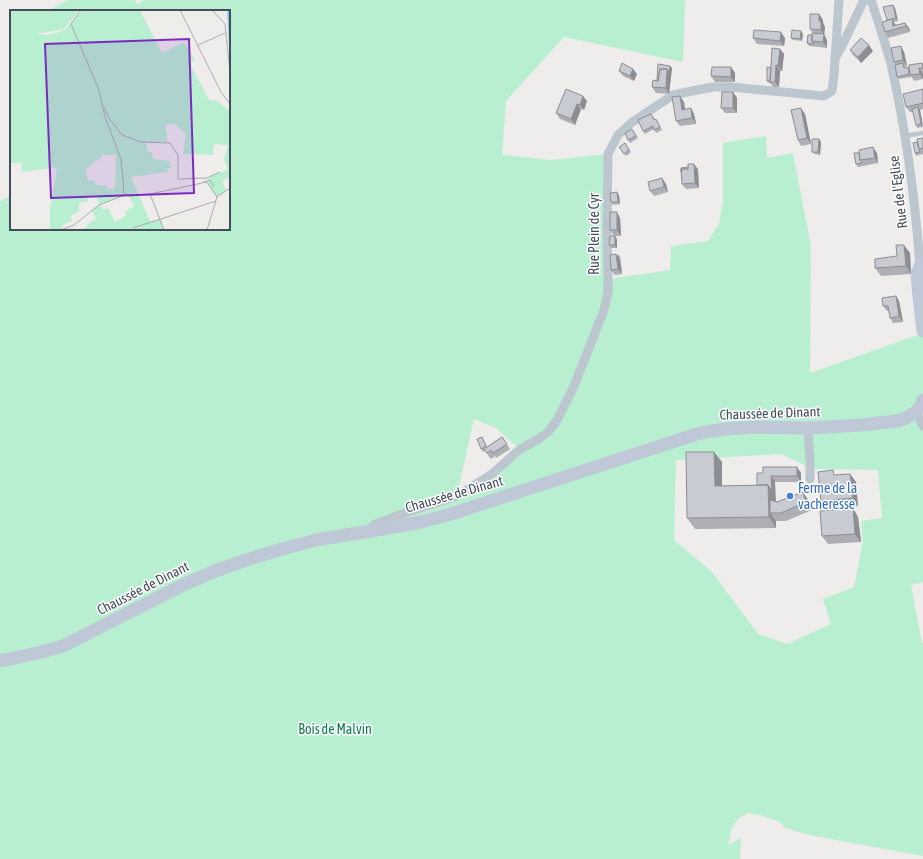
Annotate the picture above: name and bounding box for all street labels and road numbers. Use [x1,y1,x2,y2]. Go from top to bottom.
street label: Rue de l'Eglise [886,155,910,229]
street label: Rue Plein de Cyr [586,192,602,275]
street label: Chaussée de Dinant [719,403,821,423]
street label: Chaussée de Dinant [403,472,505,516]
street label: Chaussée de Dinant [94,558,192,618]

